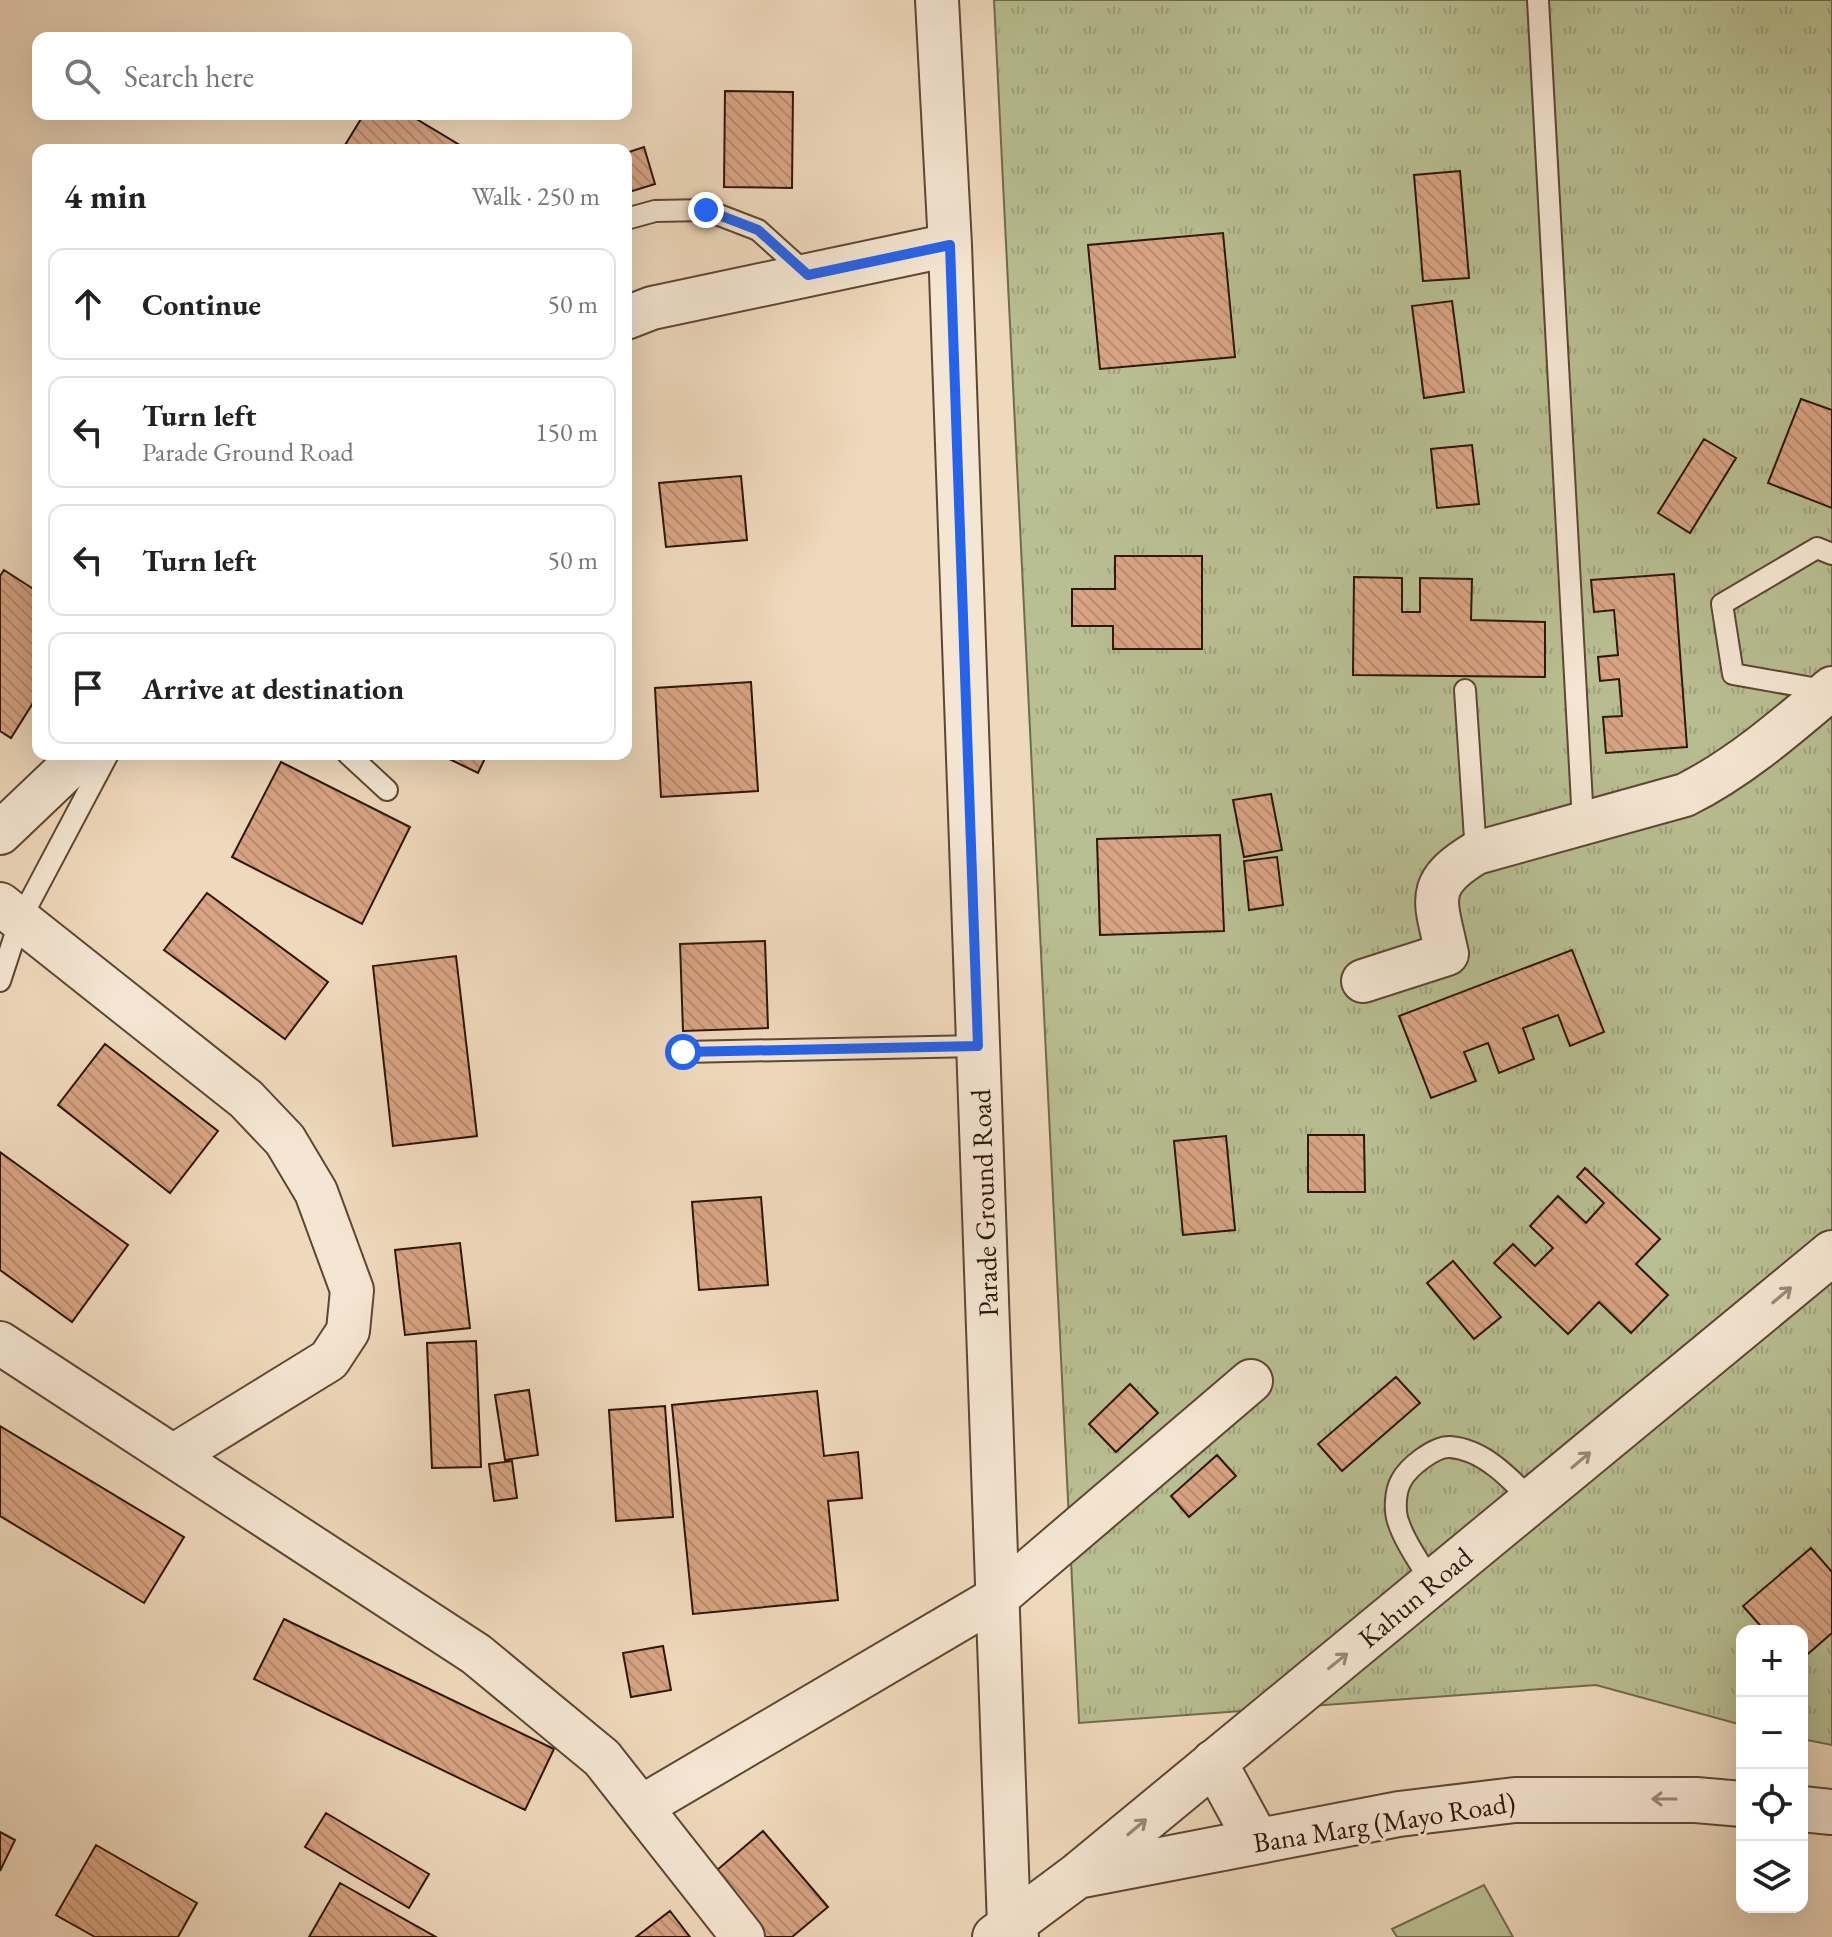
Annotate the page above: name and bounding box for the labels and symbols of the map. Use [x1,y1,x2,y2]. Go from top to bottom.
route end [688,192,724,228]
route start [665,1034,701,1070]
street label: Parade Ground Road [962,1088,1006,1318]
one-way arrow [1771,1286,1792,1303]
one-way arrow [1570,1451,1591,1469]
street label: Kahun Road [1350,1538,1480,1655]
one-way arrow [1327,1652,1347,1670]
street label: Bana Marg (Mayo Road) [1250,1783,1518,1861]
one-way arrow [1651,1791,1678,1807]
one-way arrow [1126,1818,1147,1836]

